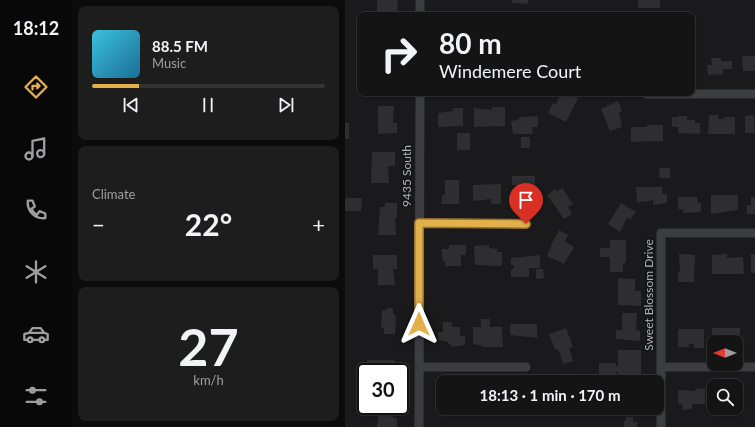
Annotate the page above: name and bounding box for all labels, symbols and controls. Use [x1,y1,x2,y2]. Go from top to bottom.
text: 18:12 [13,17,59,39]
text: 80 m [439,26,502,60]
icon: right [373,28,425,80]
text: 88.5 FM [152,37,208,55]
text: Music [152,55,186,71]
text: Windemere Court [439,60,581,82]
icon: directions [22,73,50,101]
icon: previous [120,94,142,116]
icon: pause [197,94,219,116]
icon: next [275,94,297,116]
icon: music [22,135,50,163]
street label: 9435 South [399,145,414,207]
pin [509,183,543,224]
text: Climate [92,186,135,202]
icon: arrive [515,189,537,211]
icon: phone [22,196,50,224]
text: 22° [185,206,232,242]
text: − [92,211,105,238]
text: + [312,211,325,238]
street label: Sweet Blossom Drive [641,239,656,351]
icon: climate [22,258,50,286]
position arrow [398,303,440,345]
text: 27 [178,315,239,377]
icon: car [22,320,50,348]
north arrow [707,335,743,371]
map controls [707,335,743,415]
speed limit sign: 30 [357,363,409,415]
text: km/h [193,372,224,388]
button: search [707,379,743,415]
icon: filters [22,382,50,410]
text: 18:13 · 1 min · 170 m [480,386,620,404]

